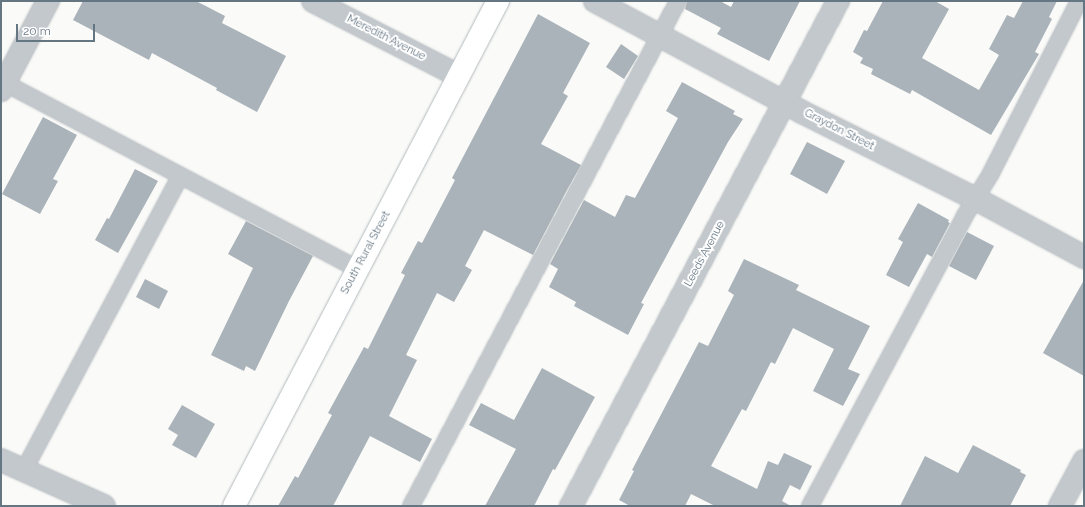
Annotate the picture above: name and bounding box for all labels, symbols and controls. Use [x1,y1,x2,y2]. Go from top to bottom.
street label: Meredith Avenue [344,12,428,64]
scale bar [18,16,97,42]
text: 20 m [23,24,51,38]
street label: Graydon Street [802,107,876,153]
street label: South Rural Street [338,209,394,297]
street label: Leeds Avenue [682,219,728,289]

